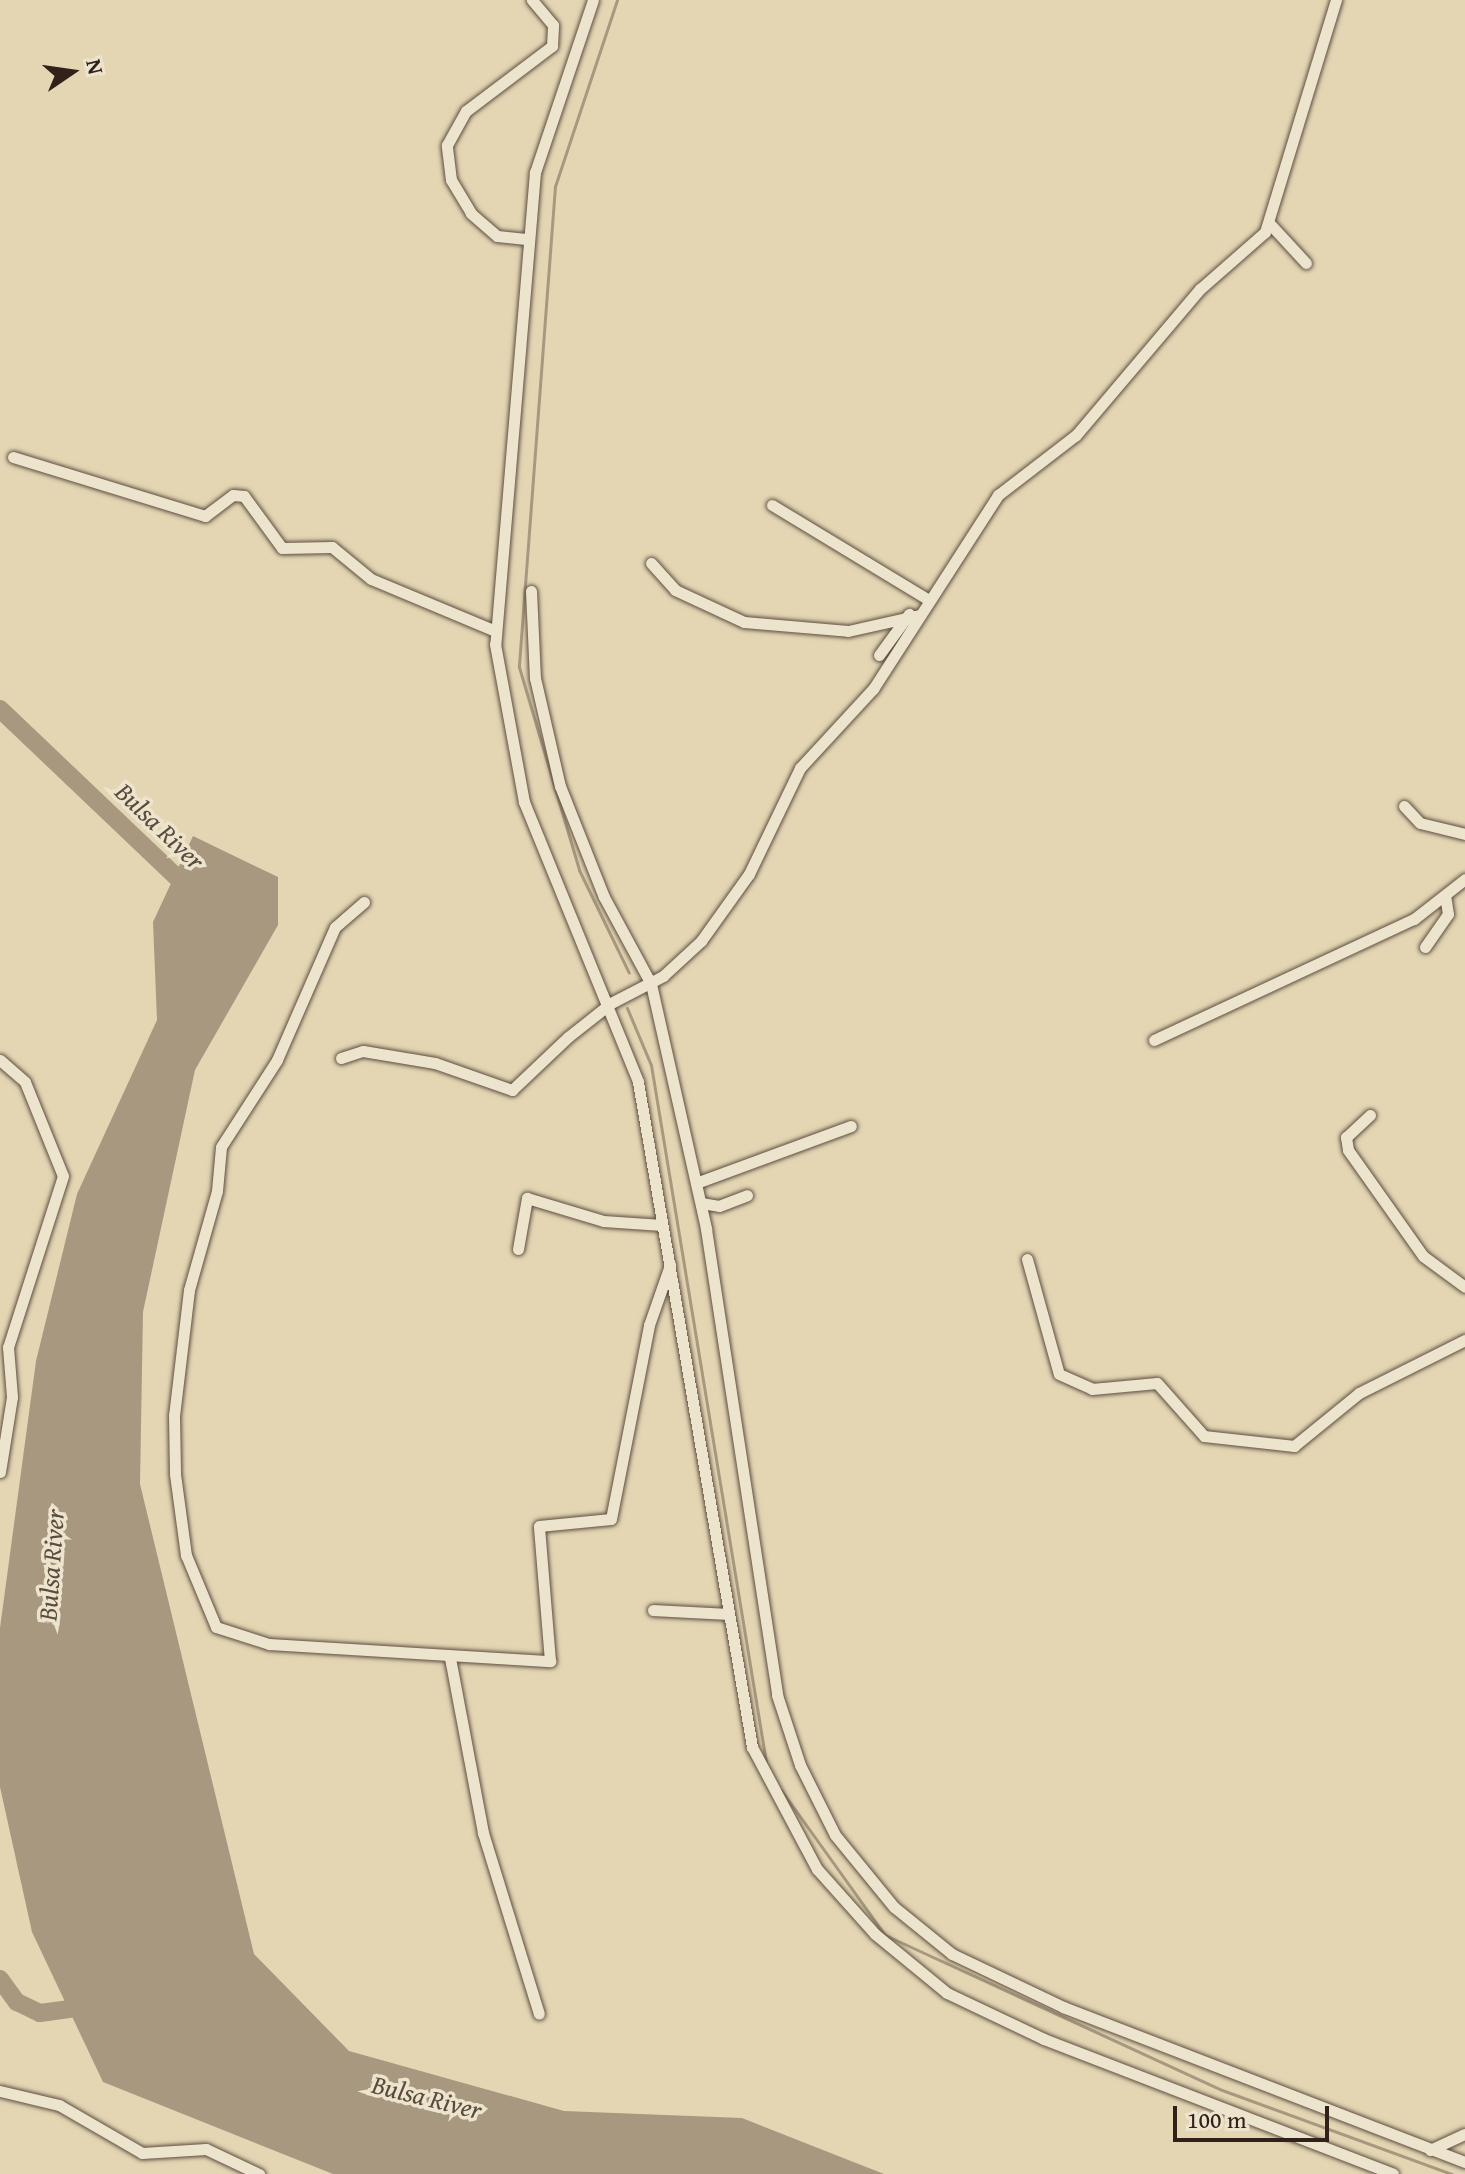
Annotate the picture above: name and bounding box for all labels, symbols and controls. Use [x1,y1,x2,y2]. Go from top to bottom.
north arrow [32,32,112,112]
text: N [78,56,113,77]
water label: Bulsa River [109,776,211,876]
water label: Bulsa River [32,1508,70,1622]
water label: Bulsa River [369,2068,485,2126]
scale bar [1177,2090,1333,2140]
text: 100 m [1187,2102,1247,2137]

